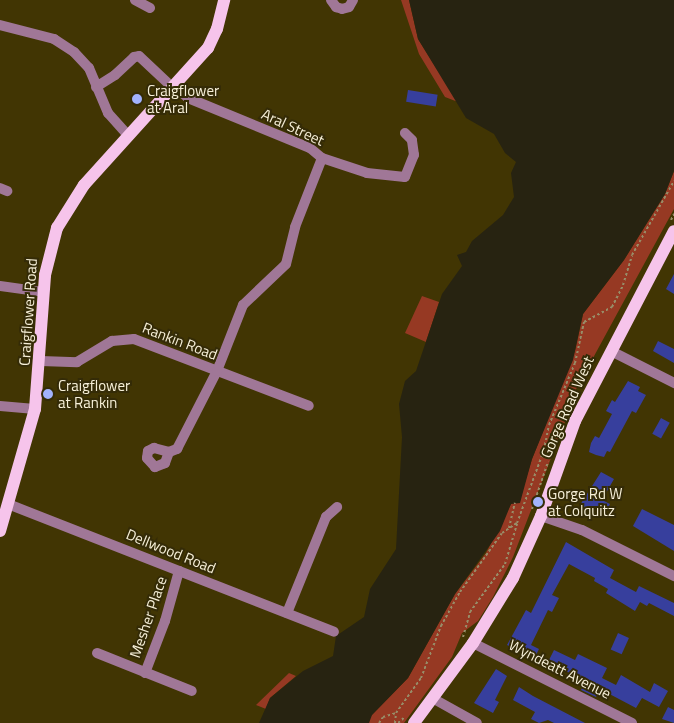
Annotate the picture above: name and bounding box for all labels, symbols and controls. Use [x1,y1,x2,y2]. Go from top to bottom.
place label: Craigflower at Aral [147,81,219,116]
marker: Craigflower at Aral [131,93,143,105]
street label: Aral Street [259,105,327,149]
street label: Craigflower Road [15,258,41,366]
street label: Rankin Road [140,318,220,364]
street label: Gorge Road West [537,353,597,461]
place label: Craigflower at Rankin [58,376,130,411]
marker: Craigflower at Rankin [42,388,54,400]
place label: Gorge Rd W at Colquitz [548,484,622,519]
marker: Gorge Rd W at Colquitz [532,496,544,508]
street label: Dellwood Road [124,525,218,577]
street label: Mesher Place [126,574,170,660]
street label: Wyndeatt Avenue [506,635,614,703]

